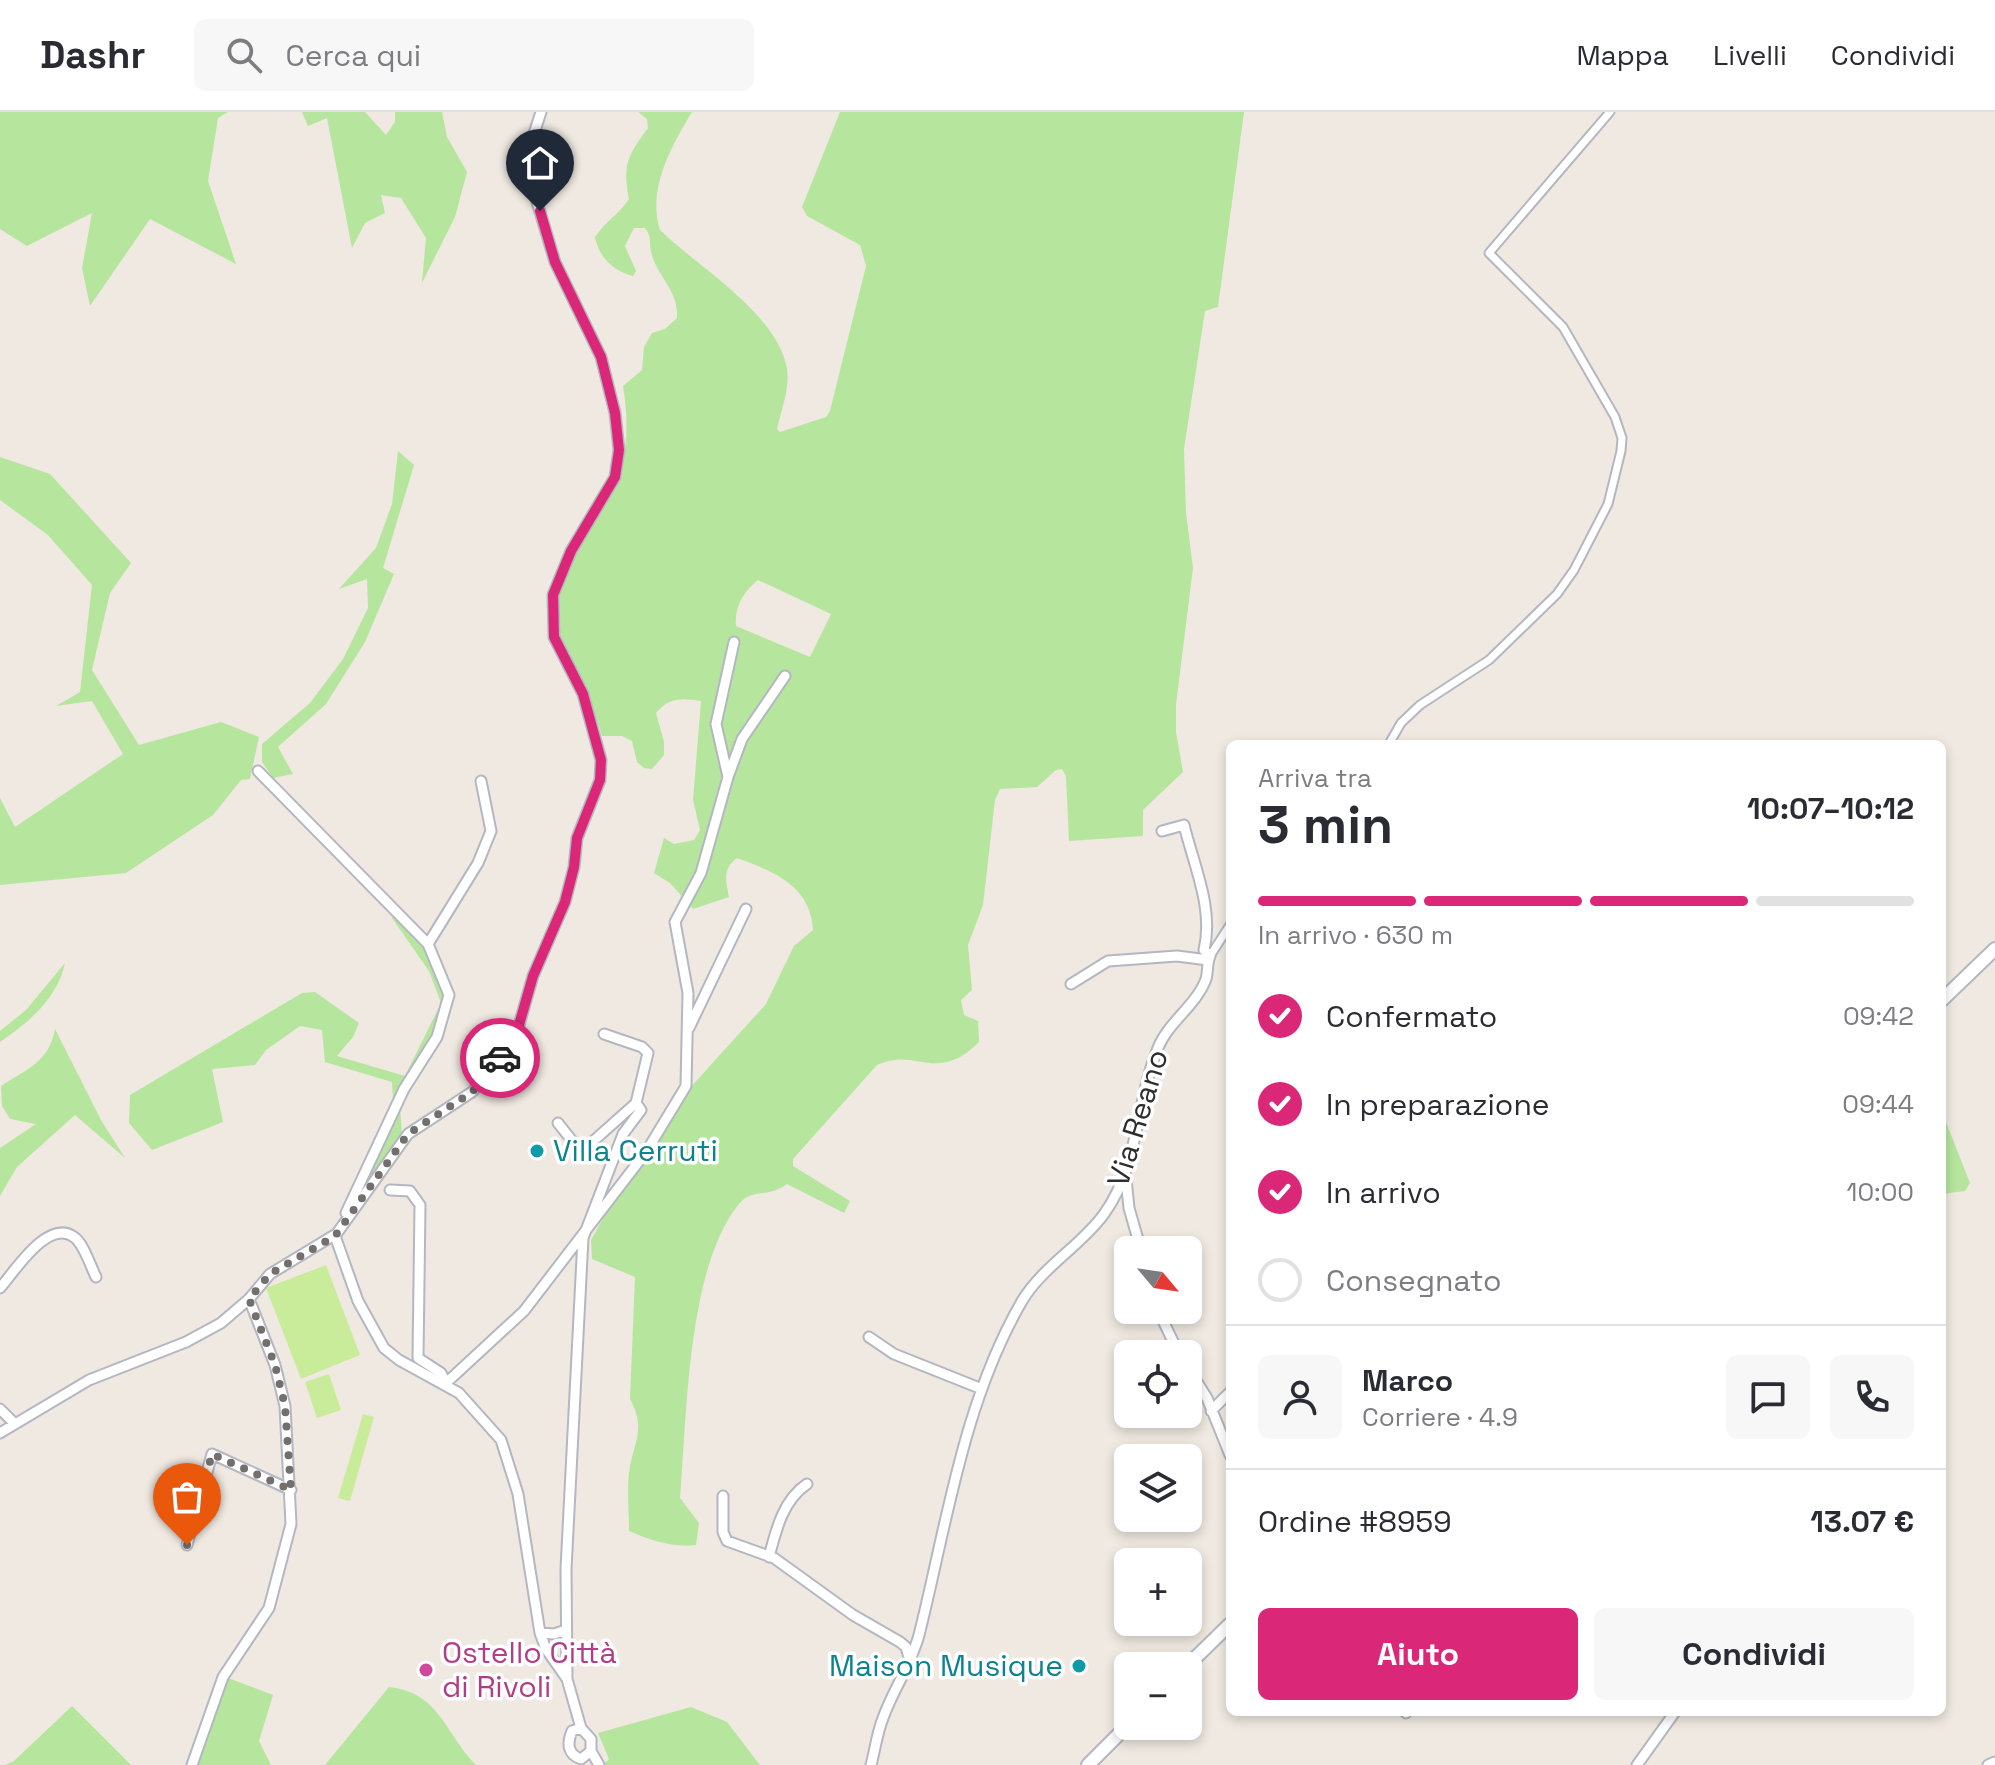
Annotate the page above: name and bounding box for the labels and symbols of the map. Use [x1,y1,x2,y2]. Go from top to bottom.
pin [506,129,574,211]
courier [460,1018,540,1098]
street label: Via Reano [1098,1044,1177,1191]
place label: Villa Cerruti [553,1131,718,1170]
marker: Villa Cerruti [528,1142,546,1160]
north arrow [1114,1236,1202,1324]
pin [153,1463,221,1545]
place label: Ostello Città di Rivoli [442,1633,617,1706]
place label: Maison Musique [829,1646,1063,1685]
marker: Maison Musique [1070,1657,1088,1675]
marker: Ostello Città di Rivoli [417,1661,435,1679]

